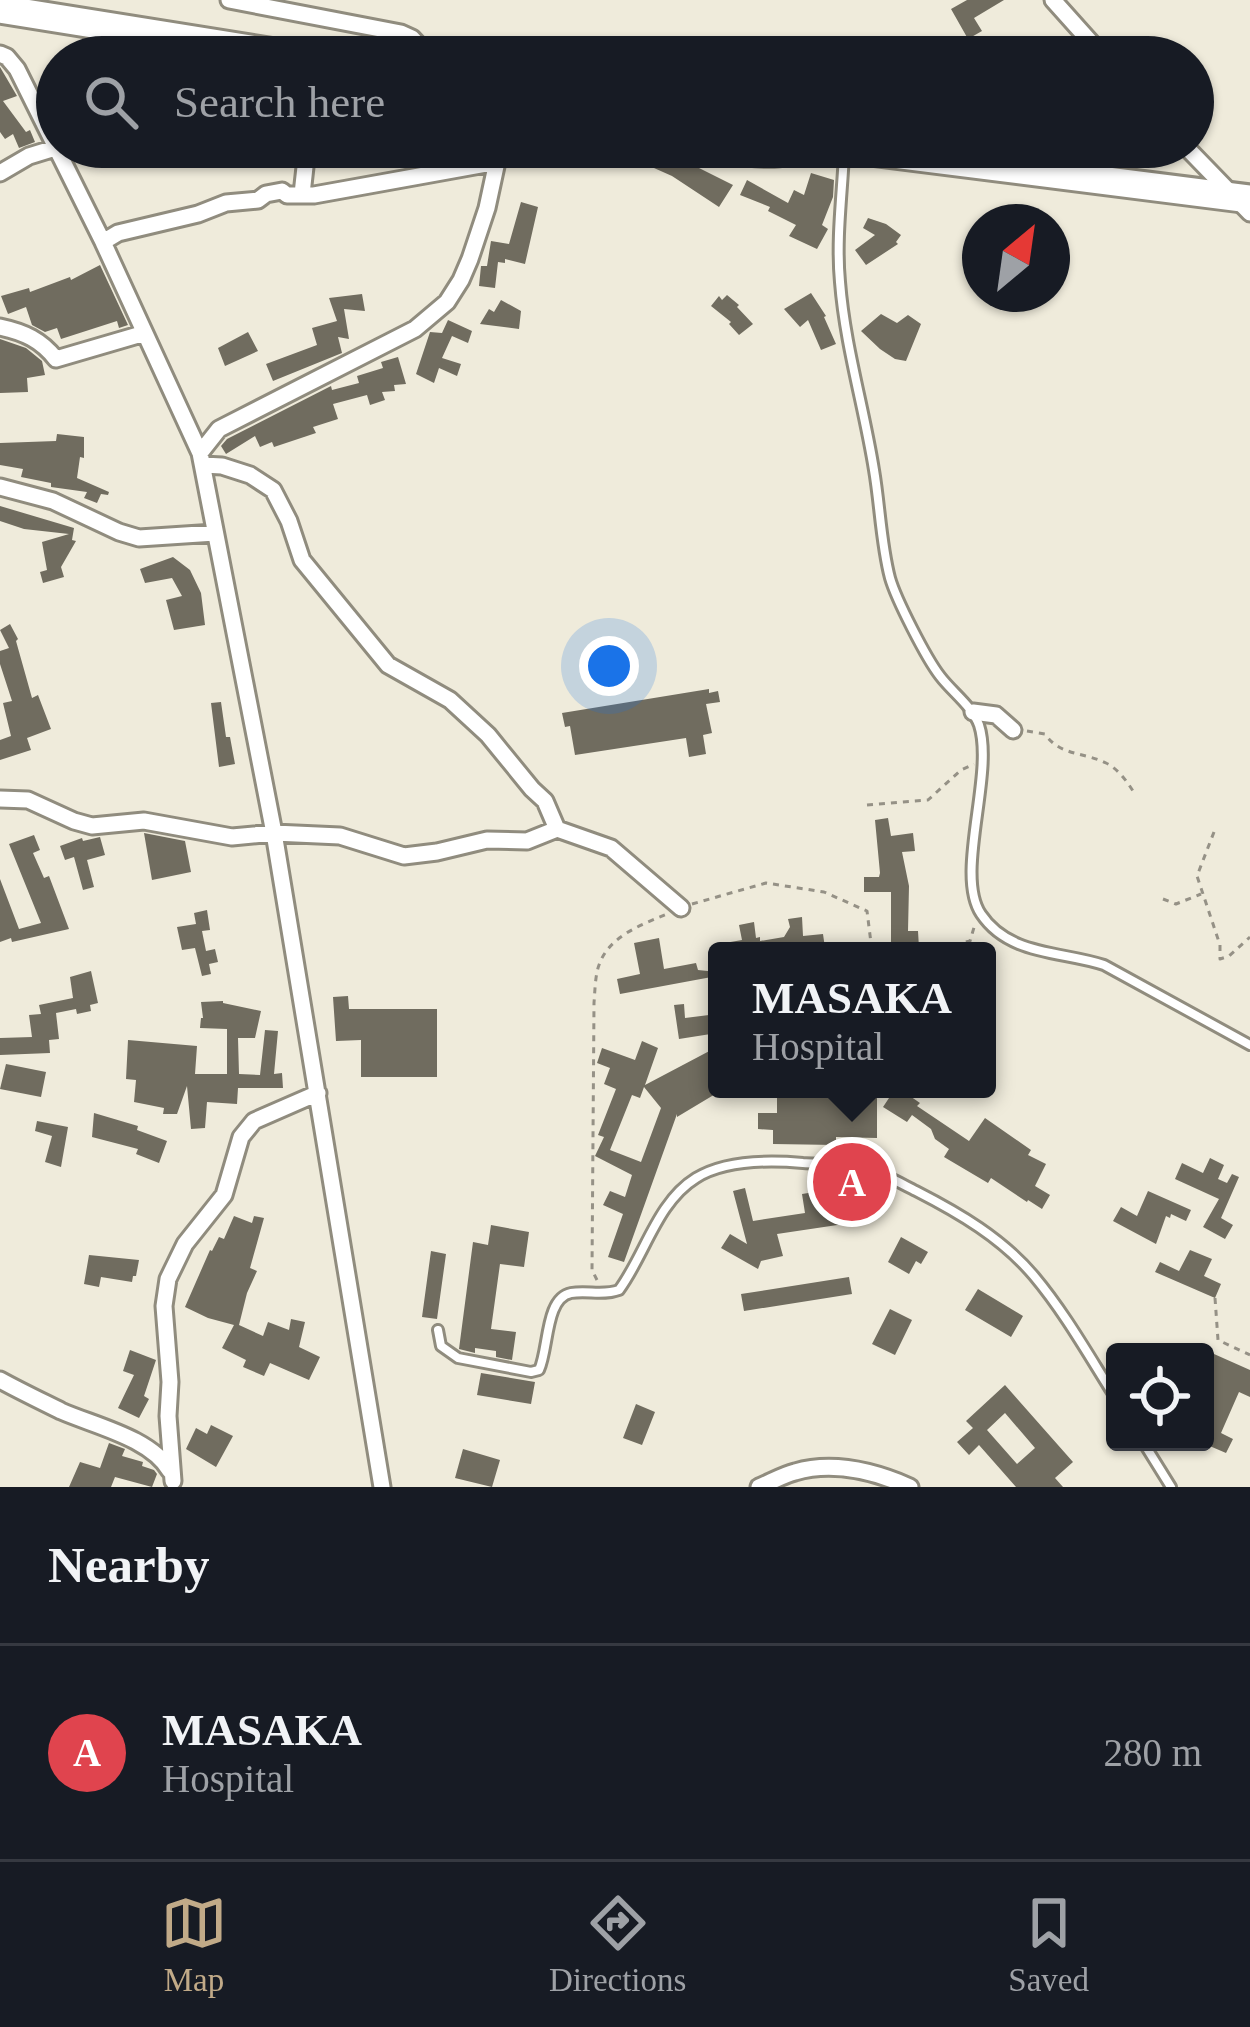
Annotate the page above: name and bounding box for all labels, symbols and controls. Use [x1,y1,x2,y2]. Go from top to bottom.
search box [36,36,1214,168]
icon: search [78,69,144,135]
text: Search here [174,77,385,127]
north arrow [962,204,1070,312]
your location [579,636,639,696]
popup [708,942,996,1098]
text: MASAKA [752,973,952,1023]
text: Hospital [752,1025,884,1068]
pin: A [813,1137,891,1227]
map controls [1106,1343,1214,1451]
button: locate [1106,1343,1214,1451]
text: Nearby [48,1537,209,1593]
text: MASAKA [162,1705,362,1755]
text: A [73,1731,101,1774]
text: 280 m [1103,1731,1202,1774]
text: Hospital [162,1757,294,1800]
tab: Map [161,1890,227,1999]
tab: Directions [549,1890,686,1999]
tab: Saved [1008,1890,1089,1999]

